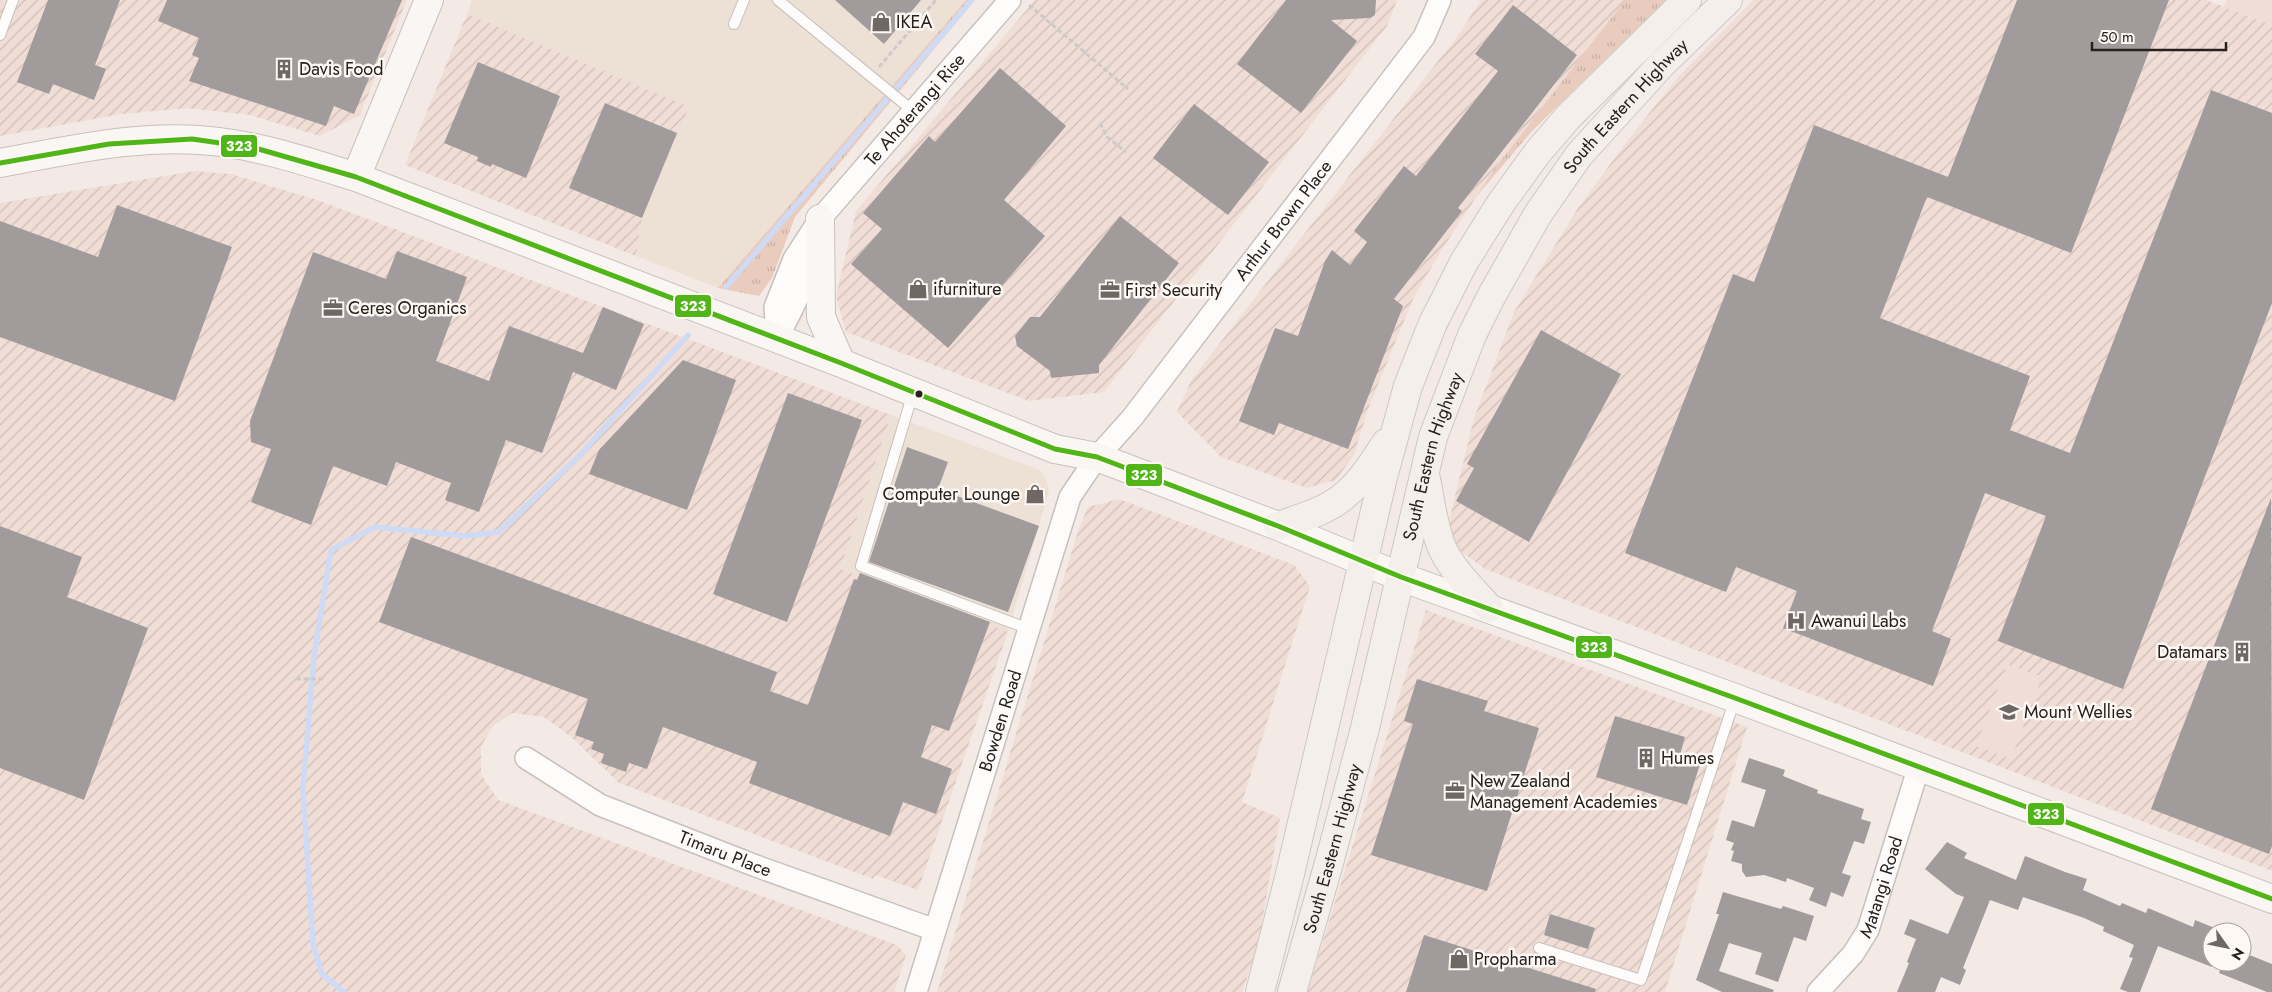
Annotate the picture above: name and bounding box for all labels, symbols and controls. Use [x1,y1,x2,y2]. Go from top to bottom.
place label: IKEA [896,9,932,35]
shop icon: IKEA [870,11,892,33]
scale bar [2092,20,2226,52]
text: 50 m [2100,26,2134,48]
street label: South Eastern Highway [1557,33,1694,179]
street label: Te Ahoterangi Rise [858,48,971,172]
place label: Davis Food [299,56,383,82]
building icon: Davis Food [273,58,295,80]
line badge: 323 [220,134,258,158]
text: 323 [226,136,253,156]
street label: Arthur Brown Place [1229,155,1338,286]
place label: ifurniture [933,276,1002,302]
place label: First Security [1125,277,1222,303]
shop icon: ifurniture [907,278,929,300]
office icon: First Security [1099,279,1121,301]
line badge: 323 [674,294,712,318]
place label: Ceres Organics [348,295,466,321]
text: 323 [680,296,707,316]
office icon: Ceres Organics [322,297,344,319]
street label: South Eastern Highway [1396,368,1470,543]
unlabelled marker [914,389,924,399]
line badge: 323 [1125,463,1163,487]
text: 323 [1131,465,1158,485]
place label: Computer Lounge [883,481,1020,507]
shop icon: Computer Lounge [1024,483,1046,505]
place label: Awanui Labs [1811,608,1906,634]
hospital icon: Awanui Labs [1785,610,1807,632]
line badge: 323 [1575,635,1613,659]
text: 323 [1581,637,1608,657]
place label: Datamars [2157,639,2227,665]
building icon: Datamars [2231,641,2253,663]
street label: Bowden Road [972,667,1028,775]
place label: Mount Wellies [2024,699,2132,725]
school or university icon: Mount Wellies [1998,701,2020,723]
place label: Humes [1661,745,1714,771]
building icon: Humes [1635,747,1657,769]
street label: South Eastern Highway [1296,761,1368,936]
place label: New Zealand Management Academies [1470,768,1657,815]
office icon: New Zealand Management Academies [1444,780,1466,802]
line badge: 323 [2027,802,2065,826]
text: 323 [2033,804,2060,824]
street label: Timaru Place [675,824,775,883]
street label: Matangi Road [1853,833,1909,943]
north arrow [2202,922,2252,972]
text: N [2226,944,2249,964]
place label: Propharma [1474,946,1556,972]
shop icon: Propharma [1448,948,1470,970]

